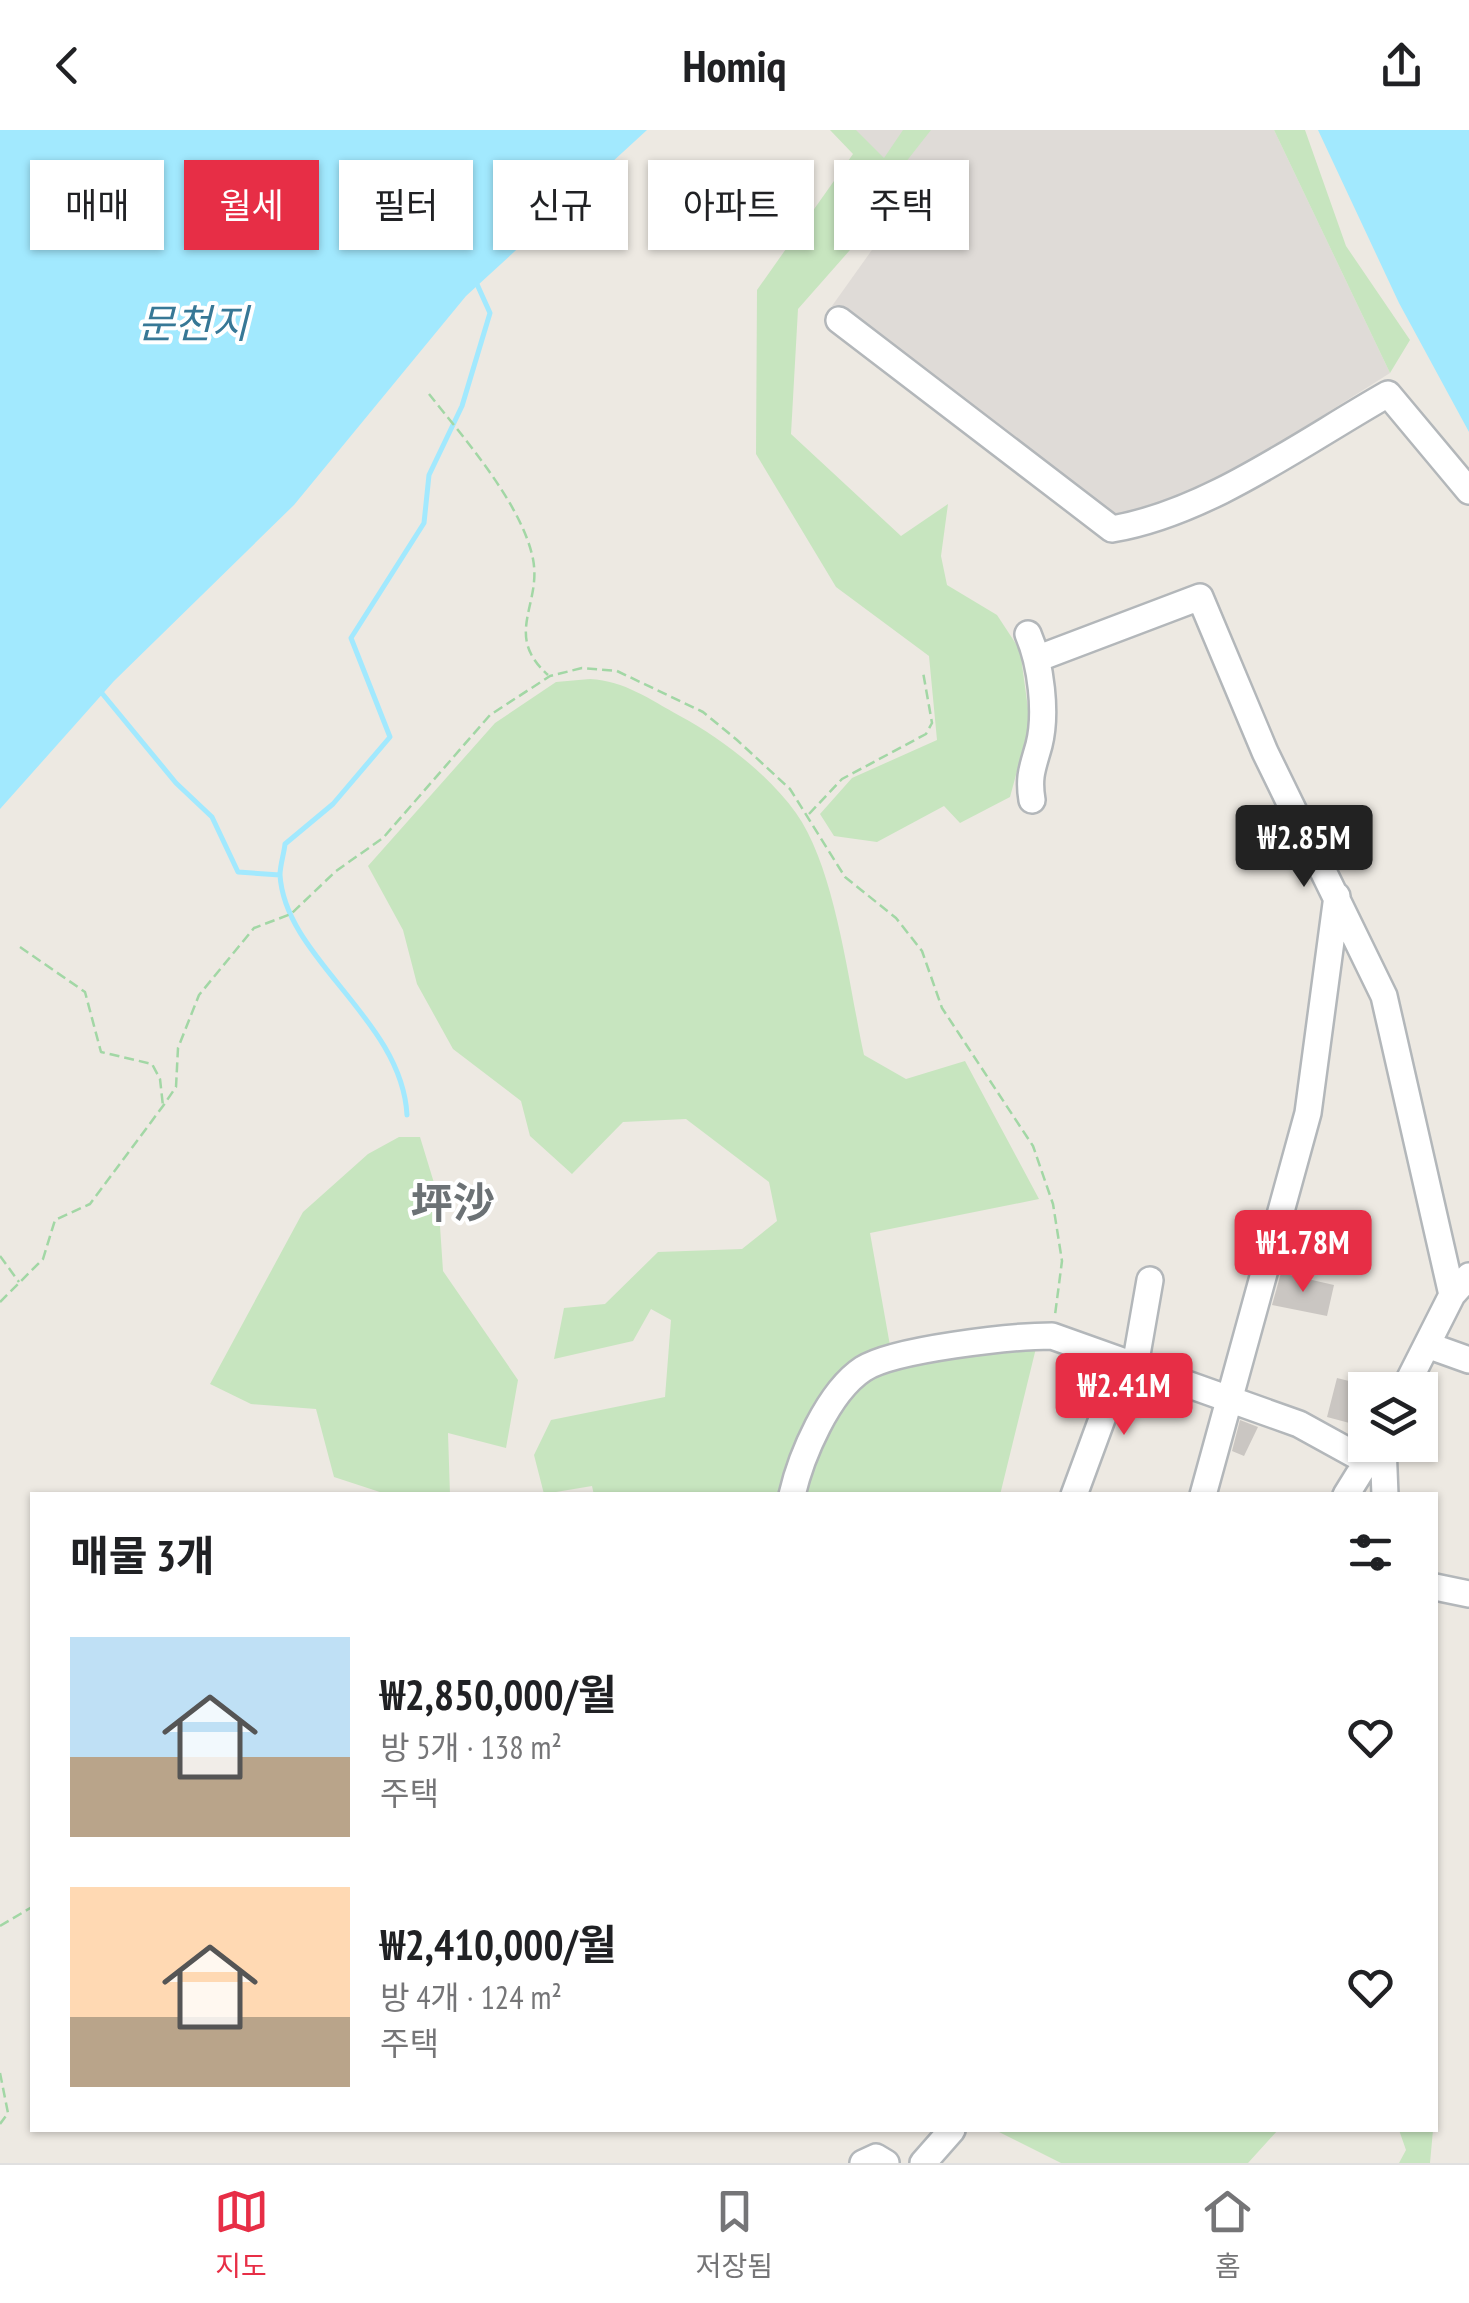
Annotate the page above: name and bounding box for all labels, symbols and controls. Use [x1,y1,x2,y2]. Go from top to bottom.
text: Homiq [683,36,786,94]
icon: back [40,38,95,93]
icon: share [1374,38,1429,93]
chip: 매매 [30,160,164,250]
chip: 월세 [184,160,319,250]
chip: 필터 [339,160,473,250]
chip: 신규 [493,160,628,250]
chip: 아파트 [648,160,814,250]
chip: 주택 [834,160,969,250]
water label: 문천지 [138,297,251,349]
pin: ₩2.85M [1223,805,1385,890]
text: ₩2.85M [1258,816,1350,858]
district label: 坪沙 [411,1175,495,1230]
pin: ₩1.78M [1222,1210,1384,1295]
text: ₩1.78M [1257,1221,1349,1263]
pin: ₩2.41M [1043,1353,1205,1438]
text: ₩2.41M [1078,1364,1170,1406]
map controls [1348,1372,1438,1462]
button: layers [1348,1372,1438,1462]
icon: filters [1343,1525,1398,1580]
text: 매물 3개 [70,1528,215,1583]
text: ₩2,850,000/월 [380,1667,617,1722]
icon: home [150,1677,270,1797]
icon: heart [1343,1710,1398,1765]
text: 방 5개 · 138 m² [380,1726,562,1768]
text: 주택 [380,1772,439,1814]
text: ₩2,410,000/월 [380,1917,617,1972]
icon: home [150,1927,270,2047]
icon: heart [1343,1960,1398,2015]
text: 방 4개 · 124 m² [380,1976,562,2018]
text: 주택 [380,2022,439,2064]
tab: 지도 [214,2184,269,2284]
tab: 저장됨 [696,2184,773,2284]
tab: 홈 [1200,2184,1255,2284]

